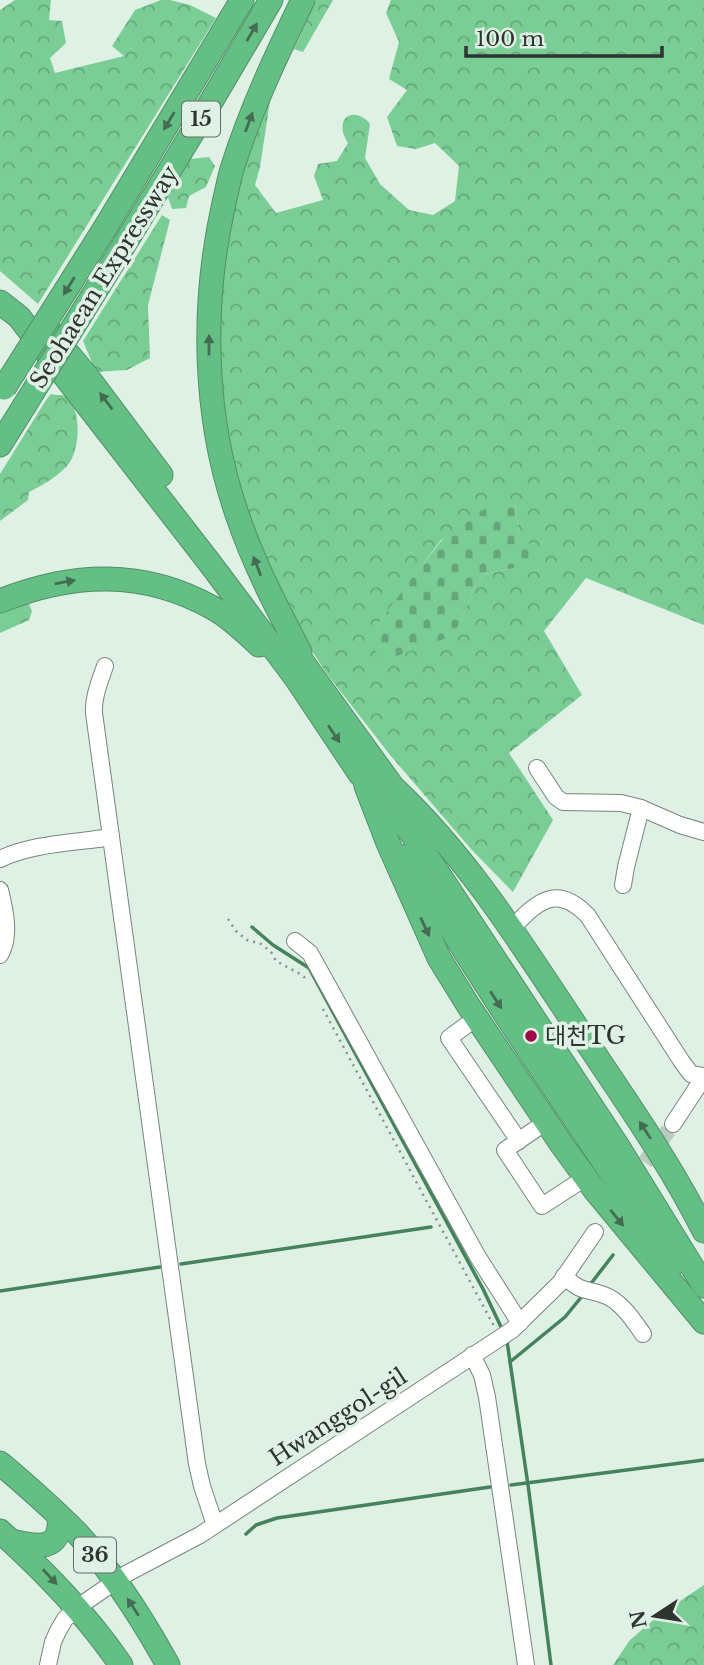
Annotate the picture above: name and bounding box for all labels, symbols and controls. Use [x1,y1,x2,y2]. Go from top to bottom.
scale bar [466,14,662,58]
one-way arrow [246,22,258,42]
text: 100 m [476,26,544,52]
road number: 15 [182,102,220,136]
one-way arrow [163,112,175,131]
one-way arrow [244,112,255,133]
street label: Seohaean Expressway [24,160,184,394]
one-way arrow [62,276,75,295]
one-way arrow [203,334,215,356]
one-way arrow [99,392,113,410]
one-way arrow [251,555,262,576]
one-way arrow [54,577,76,588]
one-way arrow [327,725,341,743]
one-way arrow [419,917,431,937]
one-way arrow [490,991,503,1010]
place label: 대천TG [545,1022,626,1050]
marker: 대천TG [523,1028,539,1044]
one-way arrow [638,1120,651,1140]
one-way arrow [610,1209,625,1227]
street label: Hwanggol-gil [264,1362,412,1472]
road number: 36 [74,1538,116,1572]
one-way arrow [41,1568,57,1585]
north arrow [620,1581,690,1651]
one-way arrow [127,1597,140,1616]
text: N [626,1608,652,1631]

